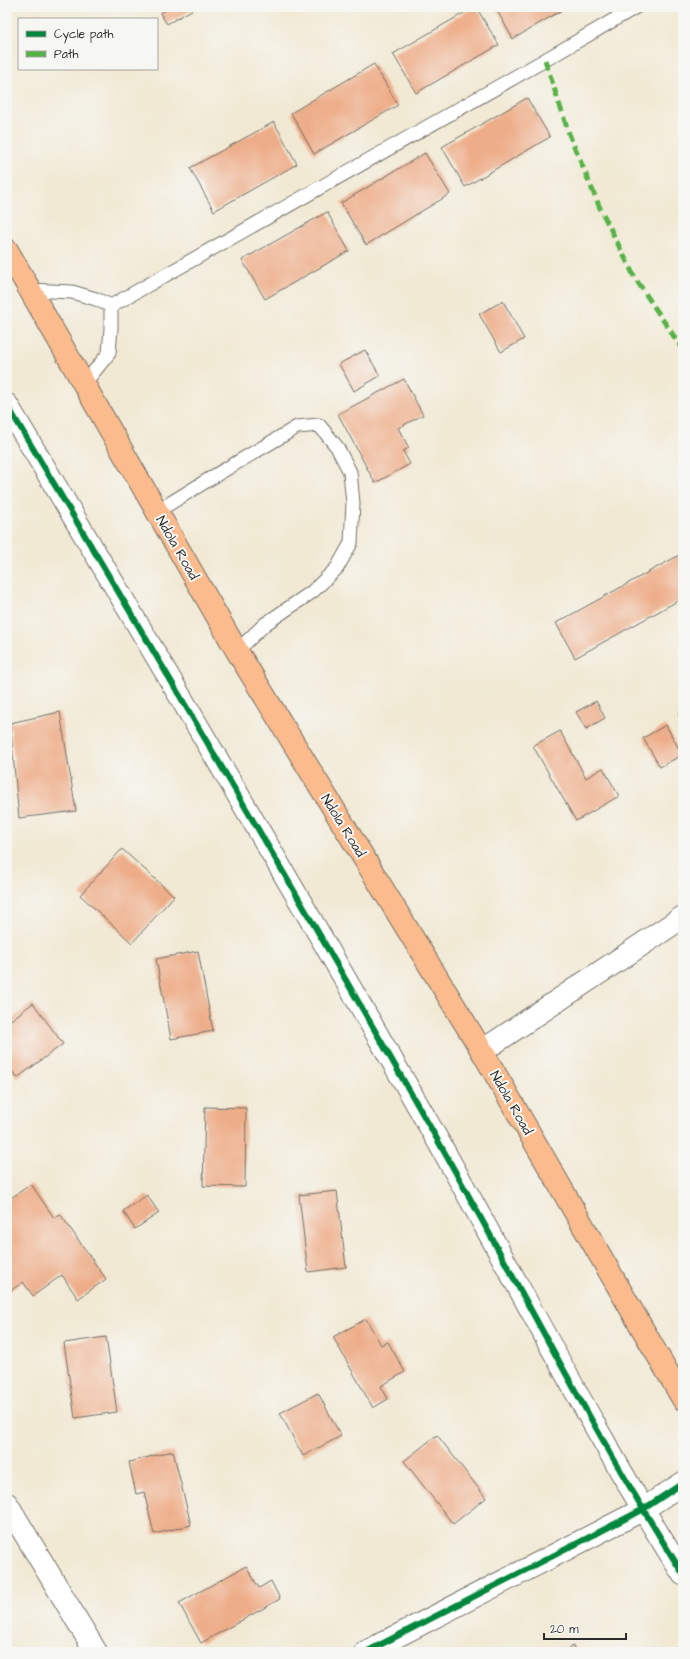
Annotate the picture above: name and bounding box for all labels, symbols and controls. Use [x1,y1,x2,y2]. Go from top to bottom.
legend [18,18,158,70]
text: Cycle path [54,26,113,44]
text: Path [54,46,79,63]
street label: Ndola Road [151,512,203,584]
street label: Ndola Road [316,791,370,861]
street label: Ndola Road [485,1067,537,1139]
scale bar [544,1615,626,1641]
text: 20 m [550,1621,579,1638]

